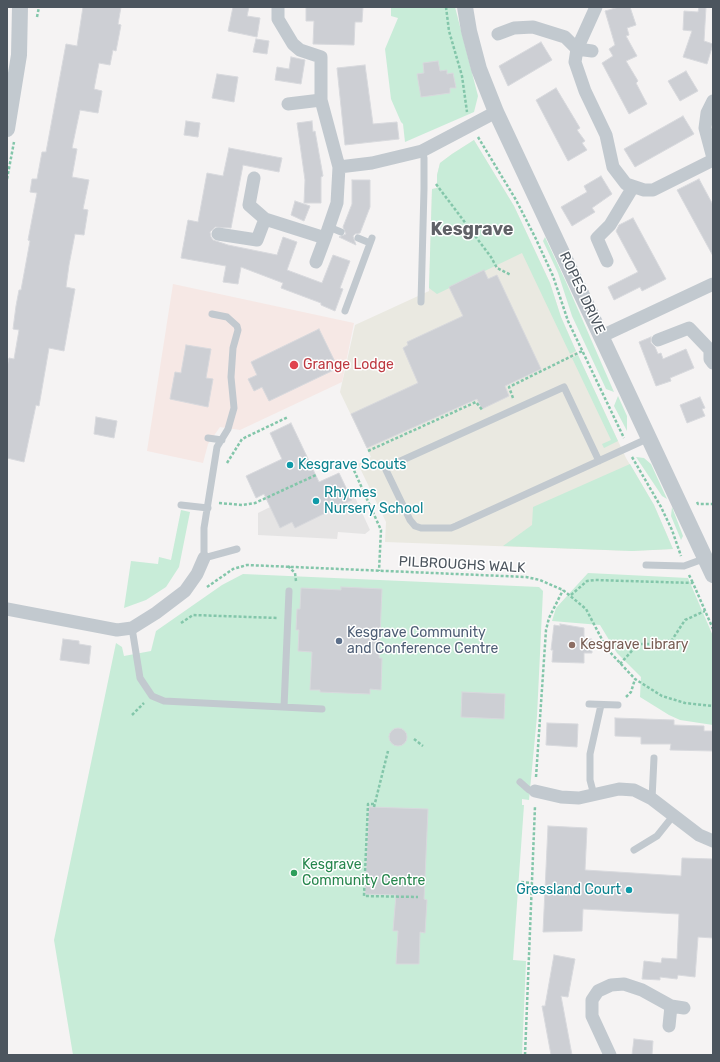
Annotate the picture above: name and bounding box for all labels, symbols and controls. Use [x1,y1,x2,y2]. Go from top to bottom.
district label: Kesgrave [431,219,513,241]
street label: ROPES DRIVE [556,249,608,337]
place label: Grange Lodge [303,357,394,373]
marker: Grange Lodge [288,359,300,371]
place label: Kesgrave Scouts [298,457,406,473]
marker: Kesgrave Scouts [285,460,295,470]
place label: Rhymes Nursery School [324,485,423,518]
marker: Rhymes Nursery School [311,496,321,506]
street label: PILBROUGHS WALK [398,553,526,577]
place label: Kesgrave Community and Conference Centre [347,625,498,658]
marker: Kesgrave Community and Conference Centre [334,636,344,646]
place label: Kesgrave Library [580,637,688,653]
marker: Kesgrave Library [567,640,577,650]
place label: Kesgrave Community Centre [302,857,425,890]
marker: Kesgrave Community Centre [289,868,299,878]
place label: Gressland Court [516,882,621,898]
marker: Gressland Court [624,885,634,895]

